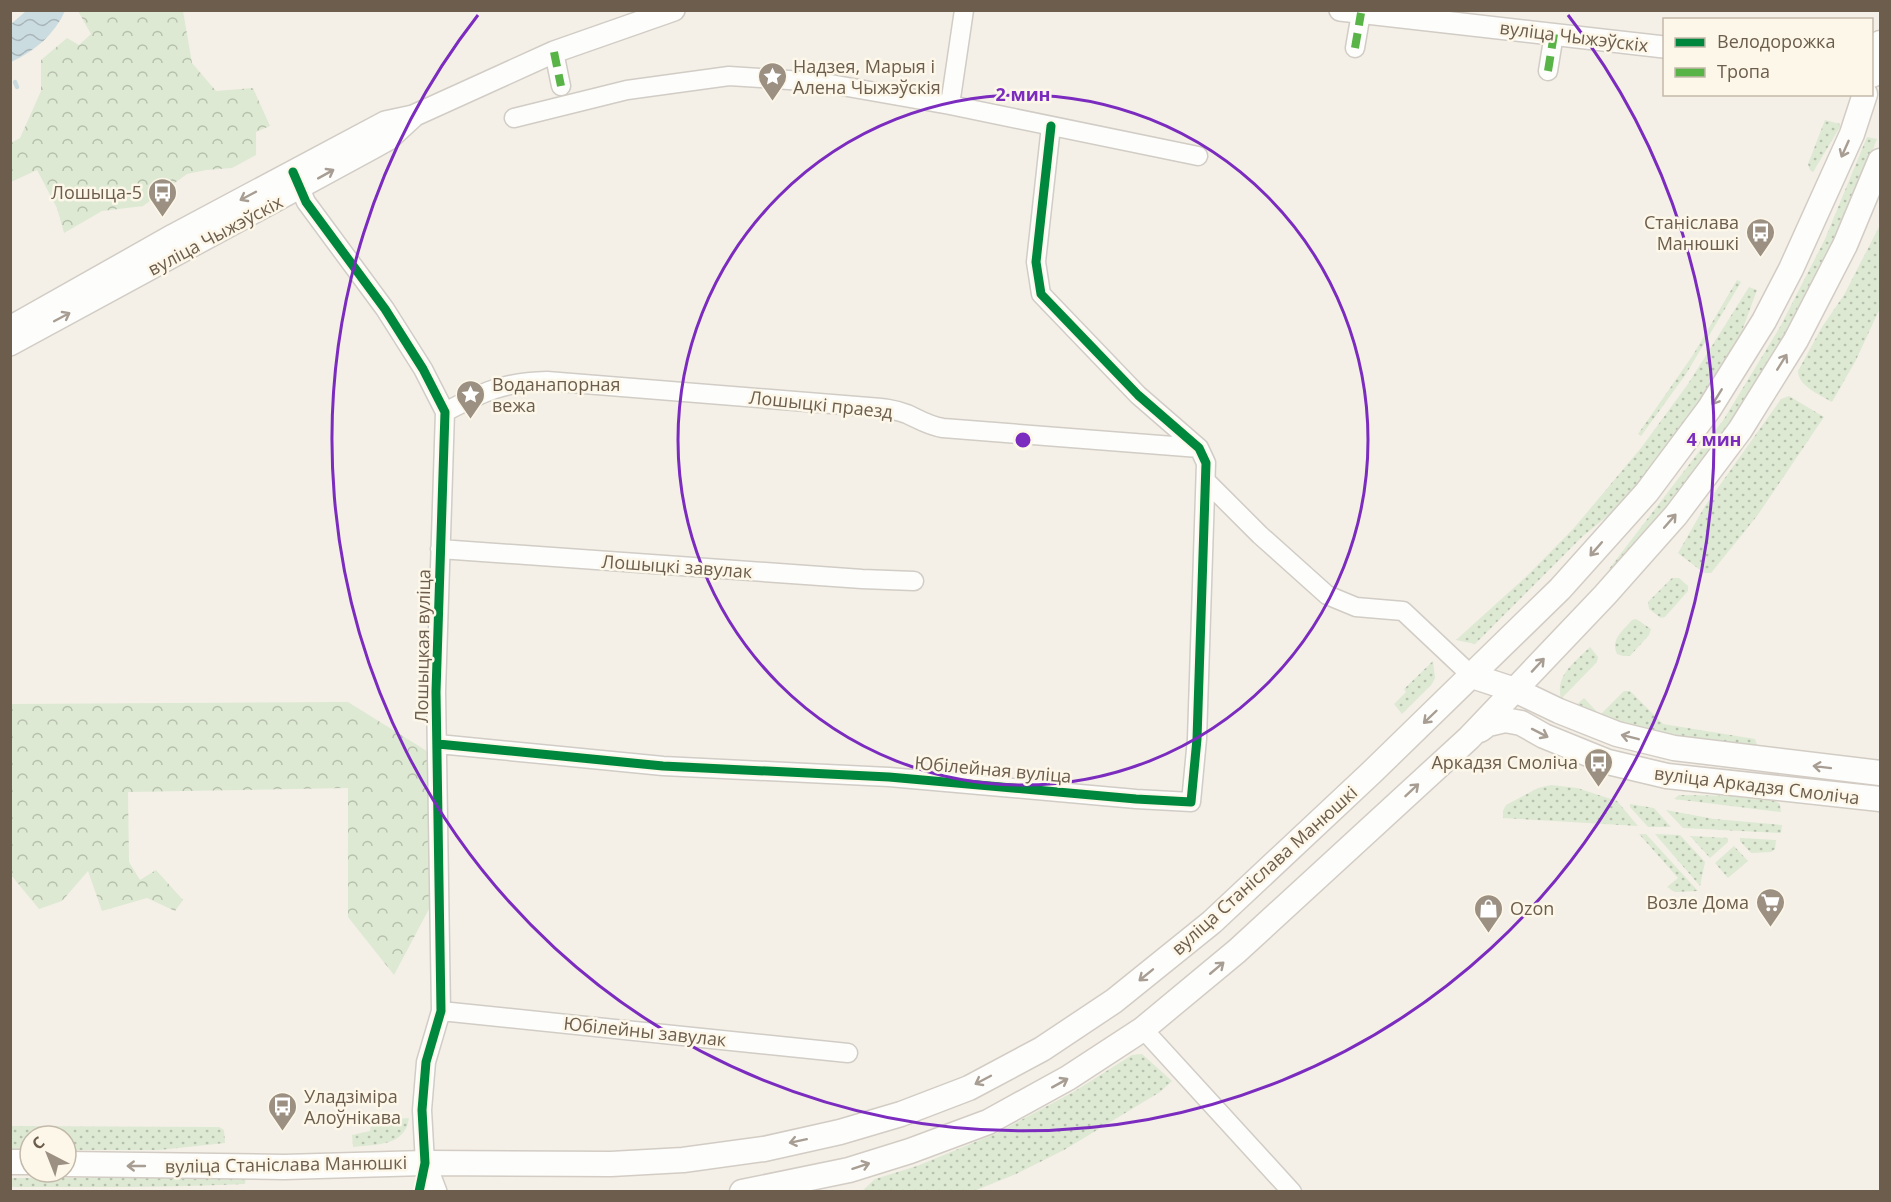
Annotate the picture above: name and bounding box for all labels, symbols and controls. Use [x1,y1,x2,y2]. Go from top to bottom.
street label: вуліца Чыжэўскіх [1498,15,1650,57]
legend [1663,18,1873,96]
text: Велодорожка [1717,29,1835,53]
place label: Надзея, Марыя і Алена Чыжэўскія [793,54,941,99]
text: Тропа [1717,59,1770,83]
place icon: Надзея, Марыя і Алена Чыжэўскія [756,60,788,102]
text: 2 мин [995,82,1051,106]
one-way arrow [1839,140,1850,158]
one-way arrow [317,168,334,180]
bus stop icon: Лошыца-5 [147,176,179,218]
place label: Лошыца-5 [51,180,142,204]
street label: вуліца Чыжэўскіх [143,189,287,281]
one-way arrow [240,190,257,202]
place label: Станіслава Манюшкі [1644,210,1739,255]
bus stop icon: Станіслава Манюшкі [1744,216,1776,258]
one-way arrow [53,311,70,323]
one-way arrow [1776,354,1788,371]
place label: Воданапорная вежа [492,372,621,417]
place icon: Воданапорная вежа [455,378,487,420]
street label: Лошыцкі праезд [748,385,894,423]
one-way arrow [1711,388,1723,405]
text: 4 мин [1686,427,1742,451]
centre of rings [1013,430,1033,450]
one-way arrow [1663,514,1677,529]
one-way arrow [1589,542,1603,557]
street label: Лошыцкі завулак [601,549,754,583]
street label: Лошыцкая вуліца [409,569,435,723]
one-way arrow [1531,658,1546,673]
one-way arrow [1423,709,1438,724]
one-way arrow [1531,728,1549,740]
one-way arrow [1621,731,1640,743]
bus stop icon: Аркадзя Смоліча [1583,746,1615,788]
street label: Юбілейная вуліца [914,750,1072,788]
place label: Аркадзя Смоліча [1431,750,1578,774]
street label: вуліца Аркадзя Смоліча [1653,760,1861,810]
one-way arrow [1813,761,1833,772]
street label: вуліца Станіслава Манюшкі [1166,780,1362,960]
one-way arrow [1404,783,1419,797]
supermarket icon: Возле Дома [1754,886,1786,928]
place label: Возле Дома [1646,890,1749,914]
shop icon: Ozon [1473,892,1505,934]
place label: Ozon [1510,896,1554,920]
one-way arrow [1208,962,1224,975]
one-way arrow [1138,968,1154,981]
street label: Юбілейны завулак [562,1011,728,1052]
one-way arrow [975,1074,992,1086]
one-way arrow [1050,1077,1068,1088]
place label: Уладзіміра Алоўнікава [304,1084,401,1129]
bus stop icon: Уладзіміра Алоўнікава [267,1090,299,1132]
north arrow [18,1124,78,1184]
text: С [27,1131,49,1154]
one-way arrow [789,1136,808,1148]
street label: вуліца Станіслава Манюшкі [165,1150,407,1178]
one-way arrow [127,1160,147,1172]
one-way arrow [851,1160,870,1171]

